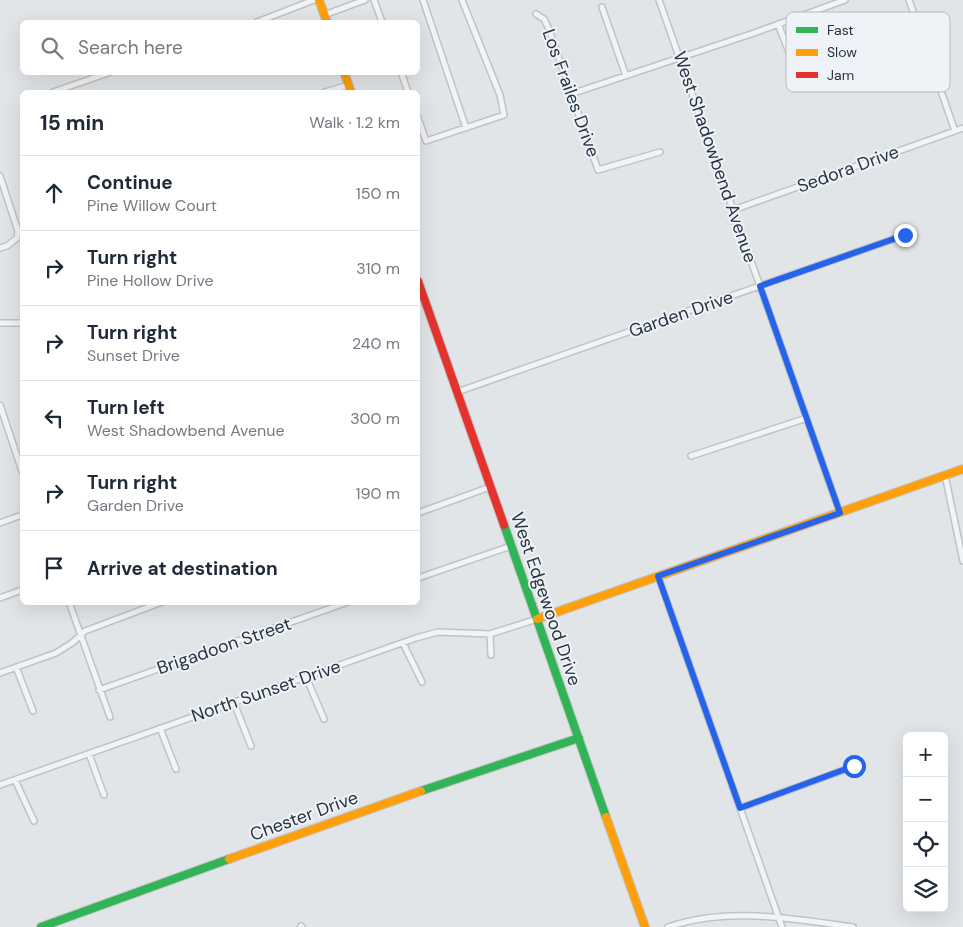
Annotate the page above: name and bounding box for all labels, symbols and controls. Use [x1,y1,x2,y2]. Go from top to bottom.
legend [786,12,950,92]
search box [20,20,420,75]
text: Fast [827,21,854,39]
street label: Los Frailes Drive [537,26,605,160]
icon: search [38,34,66,62]
text: Search here [78,35,183,60]
text: Slow [827,43,857,61]
street label: West Shadowbend Avenue [667,48,763,266]
text: Jam [827,66,854,84]
text: 15 min [40,109,104,137]
text: Walk · 1.2 km [309,112,400,133]
street label: Sedora Drive [794,140,902,198]
text: Continue [87,170,173,195]
icon: ahead [40,179,68,207]
text: 150 m [356,183,400,204]
text: Pine Willow Court [87,195,217,216]
route end [894,224,917,247]
text: Turn right [87,245,177,270]
icon: right [40,254,68,282]
text: 310 m [356,258,400,279]
text: Pine Hollow Drive [87,270,214,291]
street label: Garden Drive [626,285,736,343]
text: Turn right [87,320,177,345]
icon: right [40,329,68,357]
text: 240 m [352,333,400,354]
text: Sunset Drive [87,345,180,366]
text: Turn left [87,395,165,420]
icon: left [40,404,68,432]
text: 300 m [350,408,400,429]
text: West Shadowbend Avenue [87,420,285,441]
text: Turn right [87,470,177,495]
icon: right [40,479,68,507]
text: 190 m [356,483,400,504]
text: Garden Drive [87,495,184,516]
street label: West Edgewood Drive [505,509,587,689]
icon: arrive [40,554,68,582]
text: Arrive at destination [87,556,278,581]
street label: Brigadoon Street [154,612,294,680]
street label: North Sunset Drive [188,654,344,728]
map controls [903,732,948,912]
button: + [903,732,948,777]
route start [843,755,866,778]
button: − [903,777,948,822]
street label: Chester Drive [247,785,361,847]
button: locate [903,822,948,867]
button: layers [903,867,948,912]

